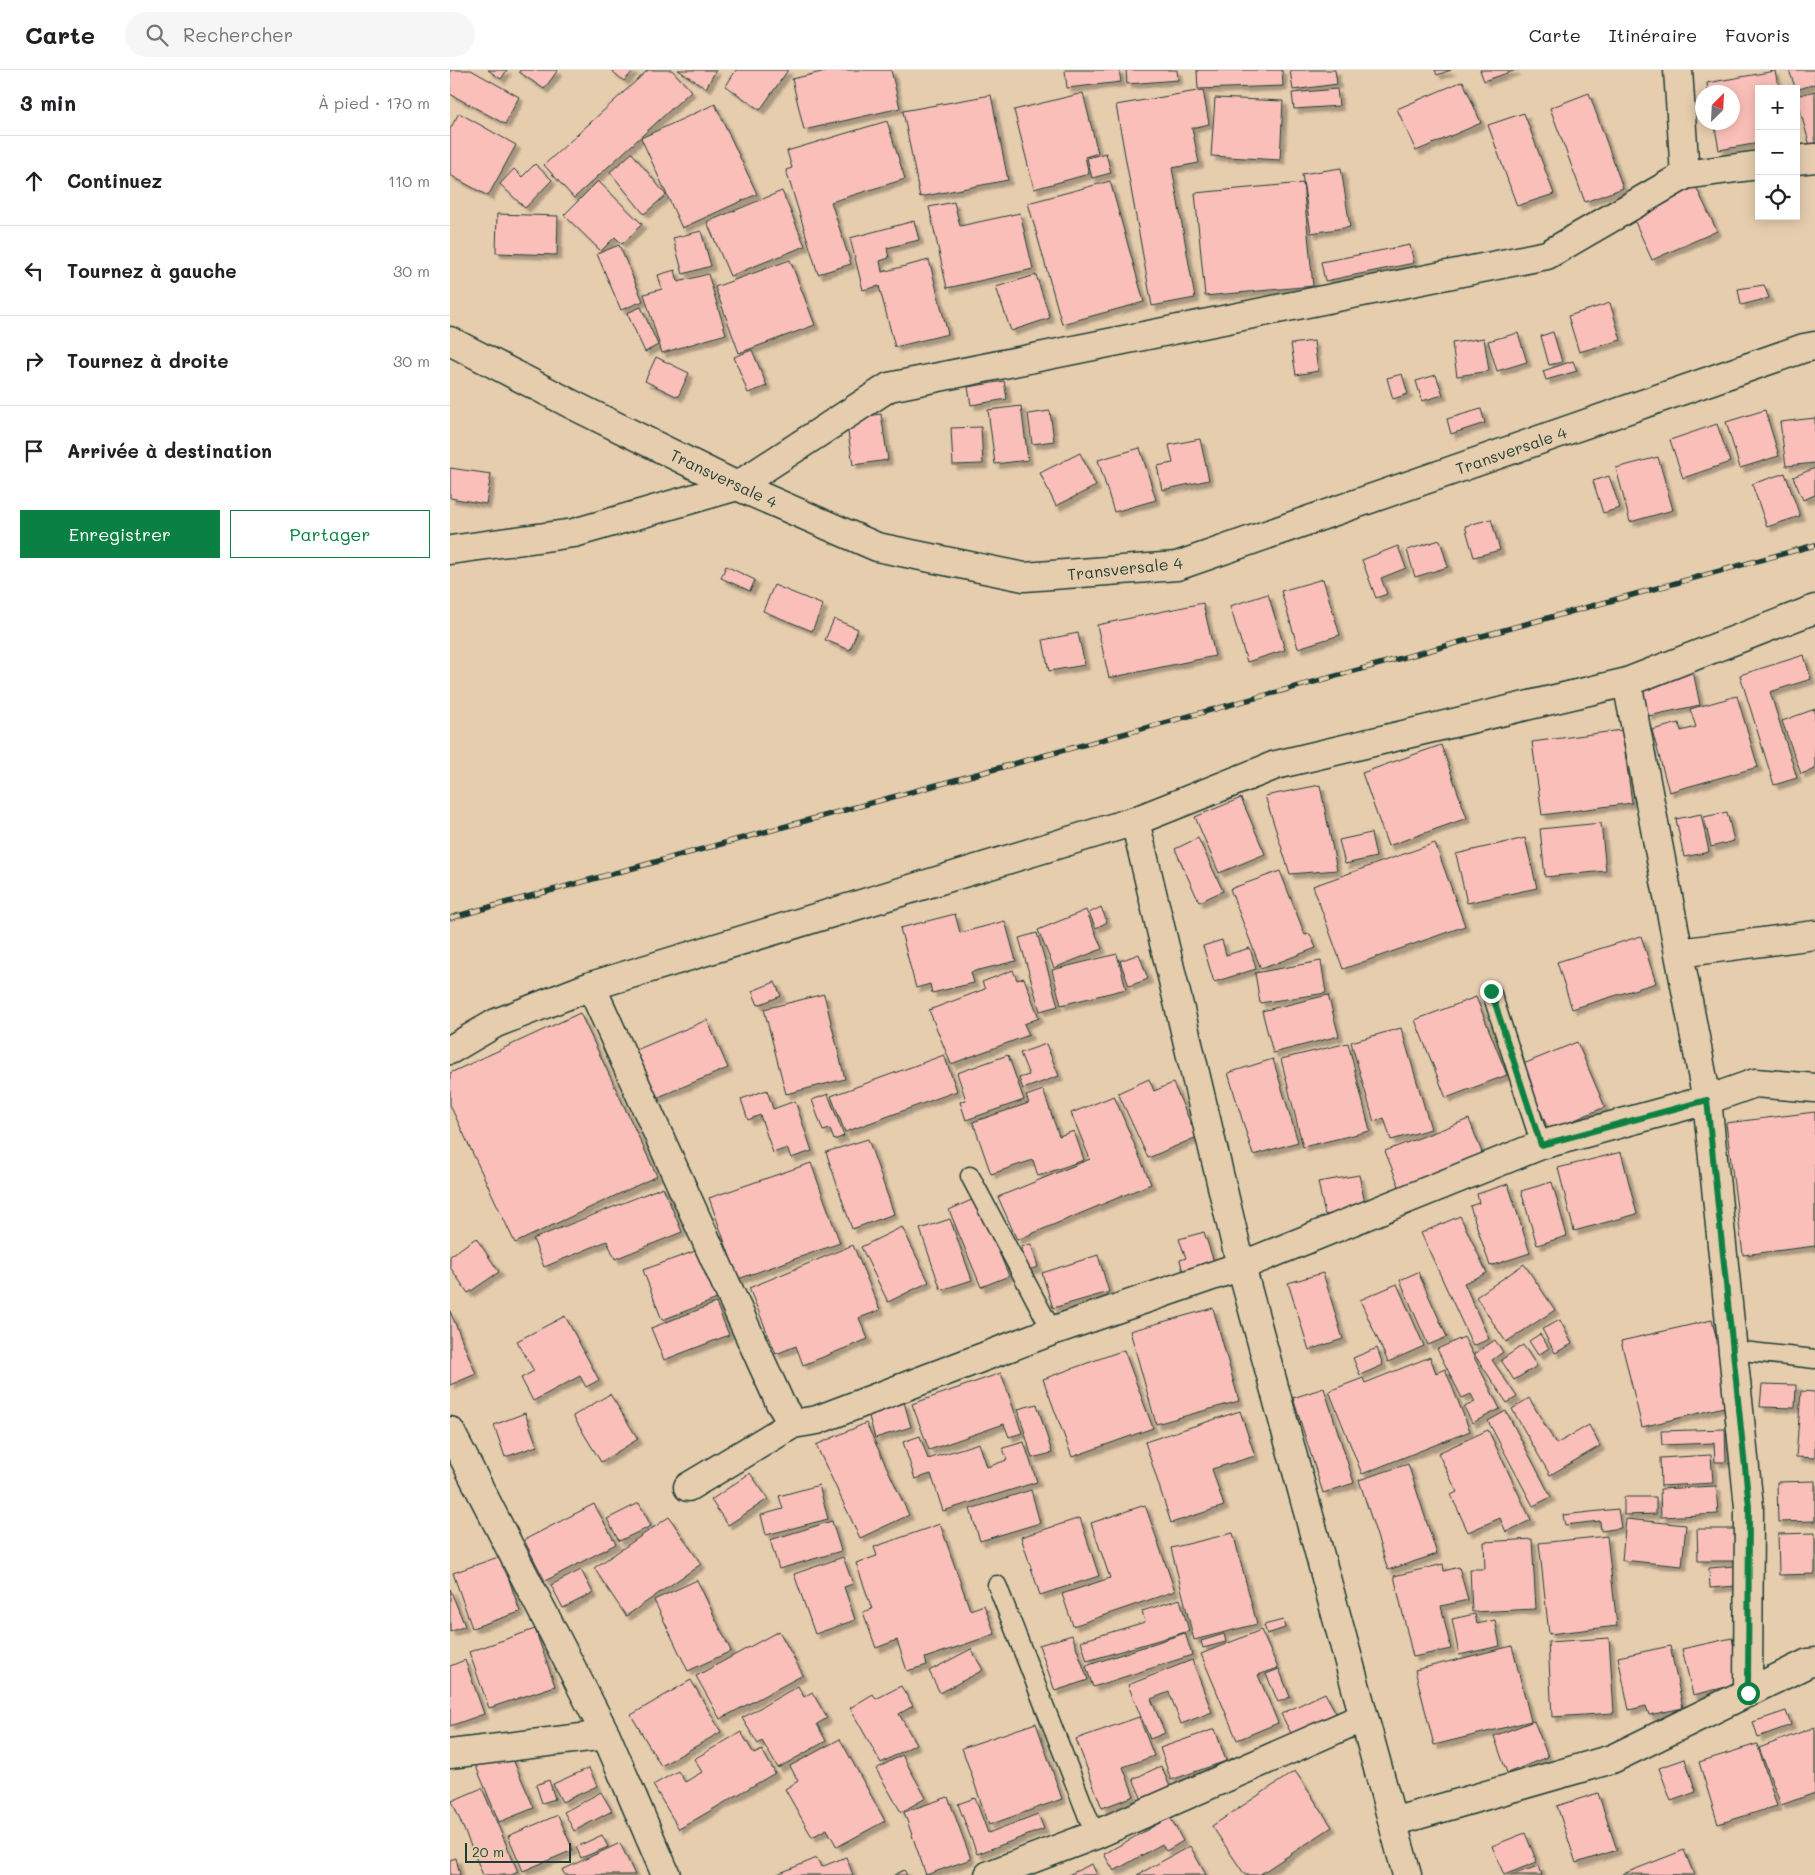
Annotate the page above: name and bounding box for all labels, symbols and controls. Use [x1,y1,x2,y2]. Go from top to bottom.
search box [125,12,475,57]
text: Carte [25,19,95,50]
icon: search [143,21,171,49]
text: Rechercher [183,22,293,47]
text: Carte [1529,23,1581,47]
text: Itinéraire [1609,23,1697,47]
text: Favoris [1725,23,1790,47]
north arrow [1695,85,1740,130]
map controls [1755,85,1800,220]
button: + [1755,85,1800,130]
text: 3 min [20,89,76,116]
text: À pied · 170 m [318,92,430,113]
button: − [1755,130,1800,175]
icon: ahead [20,167,48,195]
text: Continuez [67,168,162,193]
text: 110 m [388,170,430,191]
button: locate [1755,175,1800,220]
icon: left [20,257,48,285]
text: Tournez à gauche [67,258,236,283]
text: 30 m [393,260,430,281]
icon: right [20,347,48,375]
text: Tournez à droite [67,348,229,373]
text: 30 m [393,350,430,371]
street label: Transversale 4 [1453,421,1570,479]
icon: arrive [20,437,48,465]
text: Arrivée à destination [67,438,272,463]
street label: Transversale 4 [667,444,782,512]
button: Enregistrer [20,510,220,558]
button: Partager [230,510,430,558]
street label: Transversale 4 [1066,551,1184,585]
route end [1480,980,1503,1003]
route start [1737,1682,1760,1705]
scale bar [465,1840,571,1863]
text: 20 m [472,1842,504,1861]

